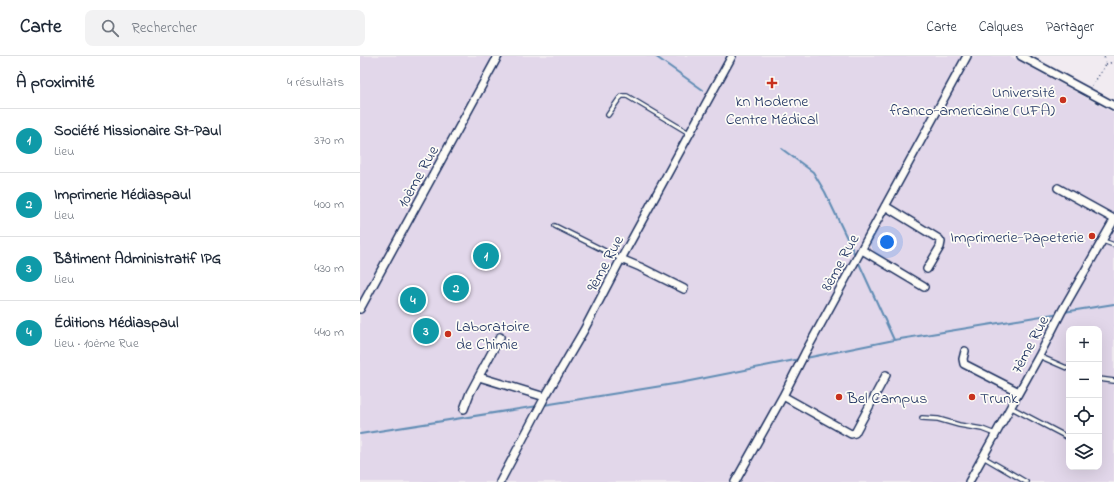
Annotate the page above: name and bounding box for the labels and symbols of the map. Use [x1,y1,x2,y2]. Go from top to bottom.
marker: kn Moderne Centre Médical [766,77,778,89]
place label: Université franco-americaine (UFA) [890,81,1056,123]
place label: kn Moderne Centre Médical [726,90,819,132]
marker: Université franco-americaine (UFA) [1058,95,1068,105]
street label: 10ème Rue [392,141,446,212]
place label: Imprimerie-Papeterie [950,226,1085,250]
street label: 8ème Rue [815,229,867,296]
street label: 9ème Rue [581,231,631,296]
marker: Imprimerie-Papeterie [1087,231,1097,241]
your location [877,232,897,252]
pin: 1 [473,241,499,271]
pin: 2 [443,273,469,303]
pin: 4 [400,285,426,315]
street label: 7ème Rue [1006,311,1056,378]
place label: Laboratoire de Chimie [456,315,530,357]
pin: 3 [413,316,439,346]
marker: Laboratoire de Chimie [443,329,453,339]
place label: Bel Campus [846,387,927,411]
place label: Trunk [980,387,1019,411]
marker: Bel Campus [834,392,844,402]
marker: Trunk [967,392,977,402]

